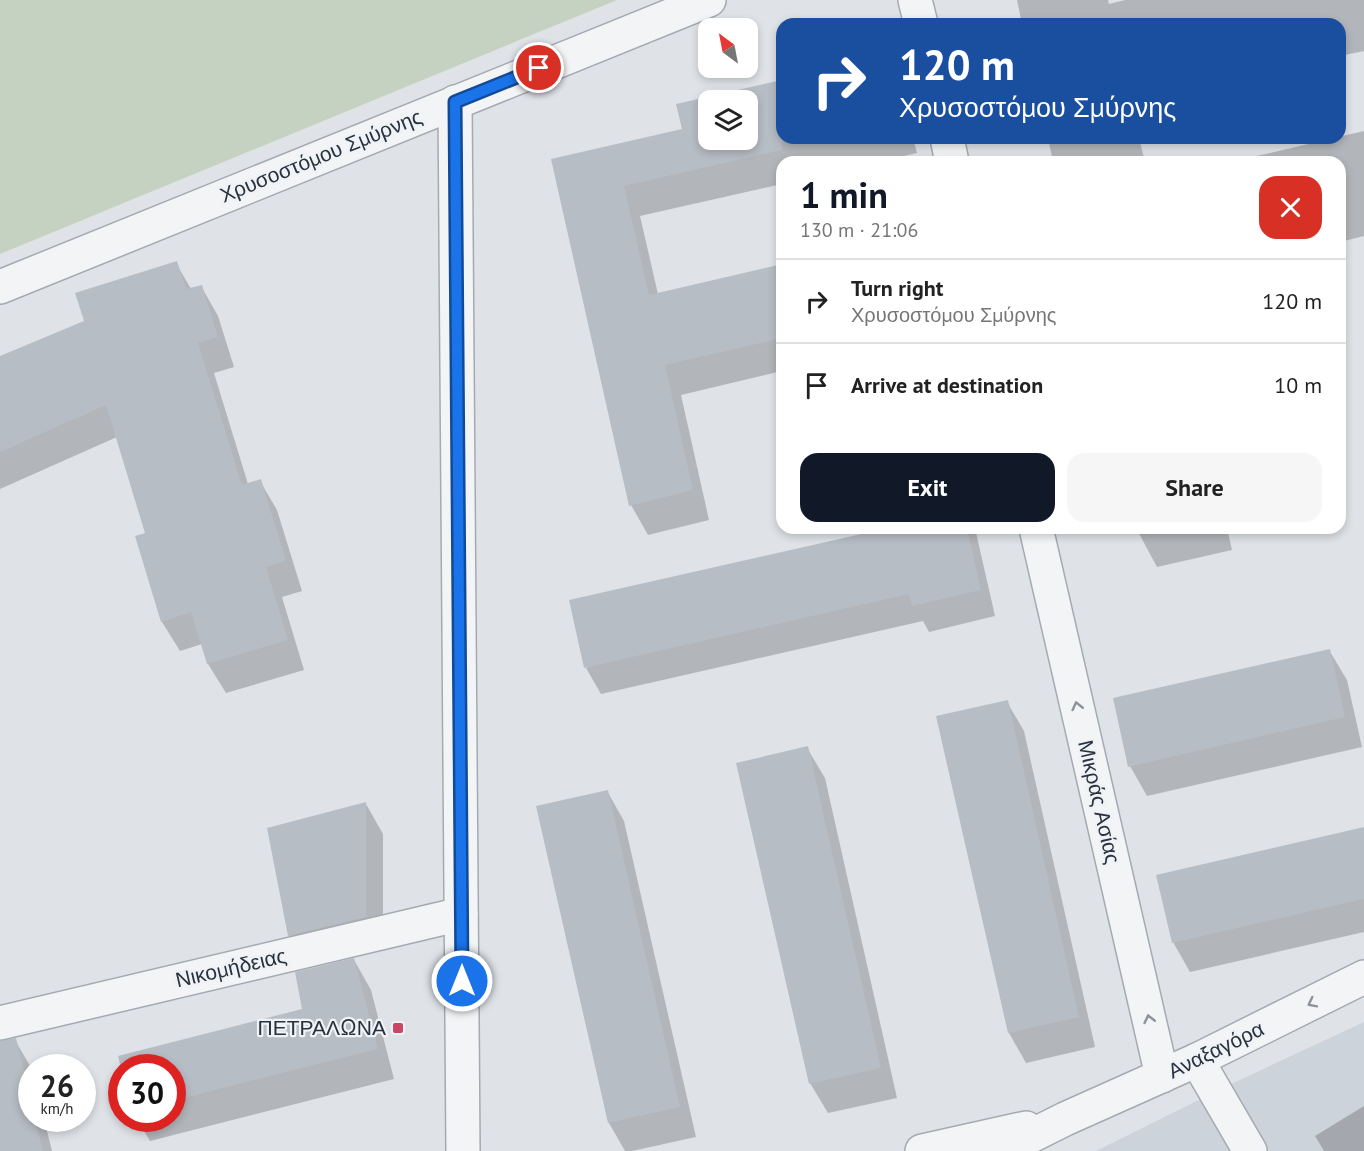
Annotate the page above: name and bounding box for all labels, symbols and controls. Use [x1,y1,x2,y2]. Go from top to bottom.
north arrow [698,18,758,78]
map controls [698,18,758,150]
text: 120 m [899,37,1015,92]
pin [513,42,564,93]
icon: right [800,42,878,120]
icon: arrive [522,51,555,84]
button: layers [698,90,758,150]
text: Χρυσοστόμου Σμύρνης [899,90,1176,124]
street label: Χρυσοστόμου Σμύρνης [216,103,426,208]
text: 1 min [800,171,888,218]
button: close [1259,176,1322,239]
text: 130 m · 21:06 [800,217,918,243]
text: Turn right [851,274,943,302]
icon: right [800,285,833,318]
text: 120 m [1262,287,1322,315]
text: Χρυσοστόμου Σμύρνης [851,302,1056,328]
icon: arrive [800,369,833,402]
text: Arrive at destination [851,371,1043,399]
text: 10 m [1274,371,1322,399]
button: Exit [800,453,1055,522]
button: Share [1067,453,1322,522]
one-way arrow [1072,701,1085,711]
street label: Μικράς Ασίας [1072,737,1127,866]
street label: Νικομήδειας [173,942,289,993]
position arrow [430,949,494,1013]
one-way arrow [1307,996,1318,1007]
place label: ΠΕΤΡΑΛΩΝΑ [258,1014,386,1041]
one-way arrow [1143,1014,1156,1024]
street label: Αναξαγόρα [1163,1015,1268,1084]
marker: ΠΕΤΡΑΛΩΝΑ [391,1021,405,1035]
speed limit sign: 30 [108,1054,186,1132]
text: 26 [40,1066,74,1105]
text: km/h [41,1099,73,1118]

